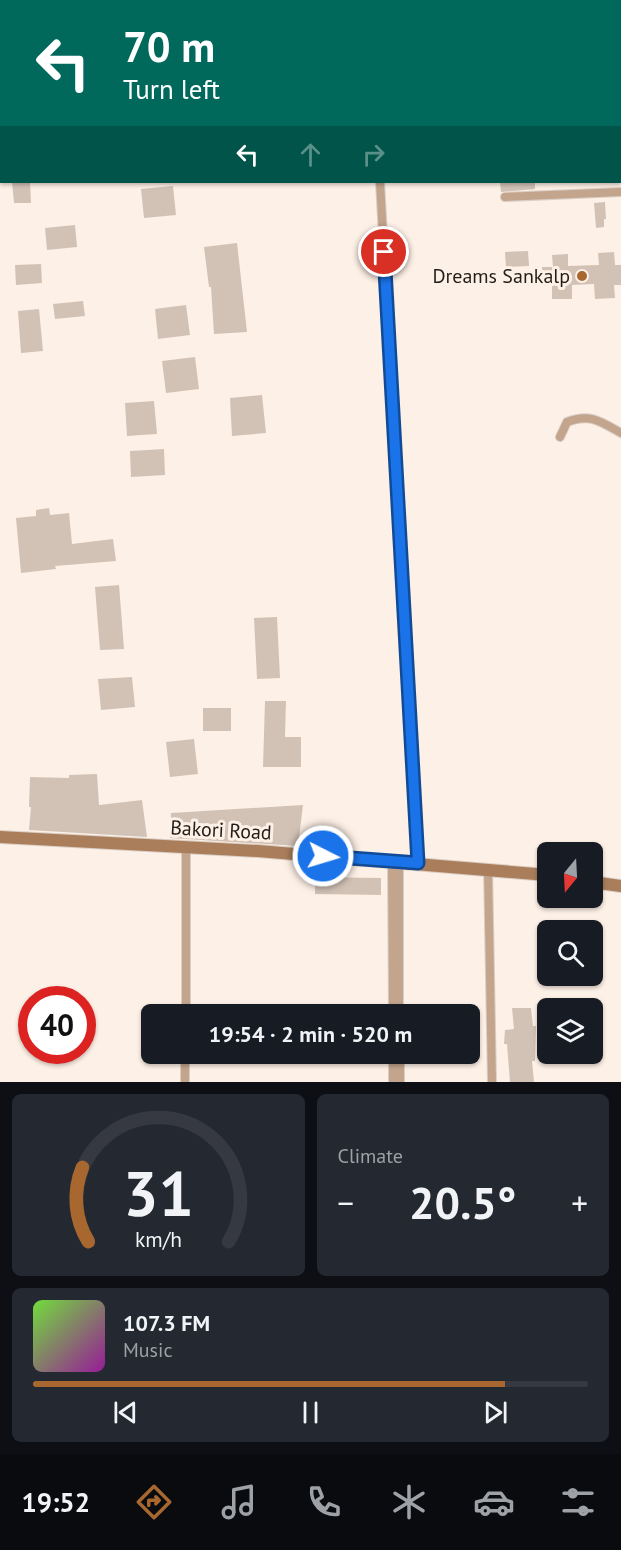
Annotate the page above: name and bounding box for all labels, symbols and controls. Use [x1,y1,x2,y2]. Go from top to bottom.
text: 70 m [123,19,215,74]
icon: left [24,24,102,102]
text: Turn left [123,72,220,106]
icon: left [231,138,264,171]
icon: ahead [294,138,327,171]
icon: right [357,138,390,171]
pin [358,226,409,277]
icon: arrive [367,235,400,268]
place label: Dreams Sankalp [432,263,570,289]
marker: Dreams Sankalp [575,269,589,283]
street label: Bakori Road [170,814,272,846]
position arrow [291,824,355,888]
north arrow [537,842,603,908]
map controls [537,842,603,1064]
button: search [537,920,603,986]
speed limit sign: 40 [18,986,96,1064]
button: layers [537,998,603,1064]
text: 19:54 · 2 min · 520 m [209,1020,412,1048]
text: Climate [338,1143,403,1169]
text: 31 [123,1152,194,1233]
text: 20.5° [409,1173,516,1231]
text: − [338,1181,354,1224]
text: + [571,1181,588,1224]
text: km/h [135,1225,182,1253]
text: 107.3 FM [123,1309,210,1337]
text: Music [123,1337,172,1363]
icon: previous [109,1396,142,1429]
icon: pause [294,1396,327,1429]
icon: next [479,1396,512,1429]
icon: directions [133,1481,175,1523]
icon: music [218,1481,260,1523]
icon: phone [303,1481,345,1523]
icon: climate [388,1481,430,1523]
icon: car [473,1481,515,1523]
icon: filters [557,1481,599,1523]
text: 19:52 [21,1485,90,1519]

